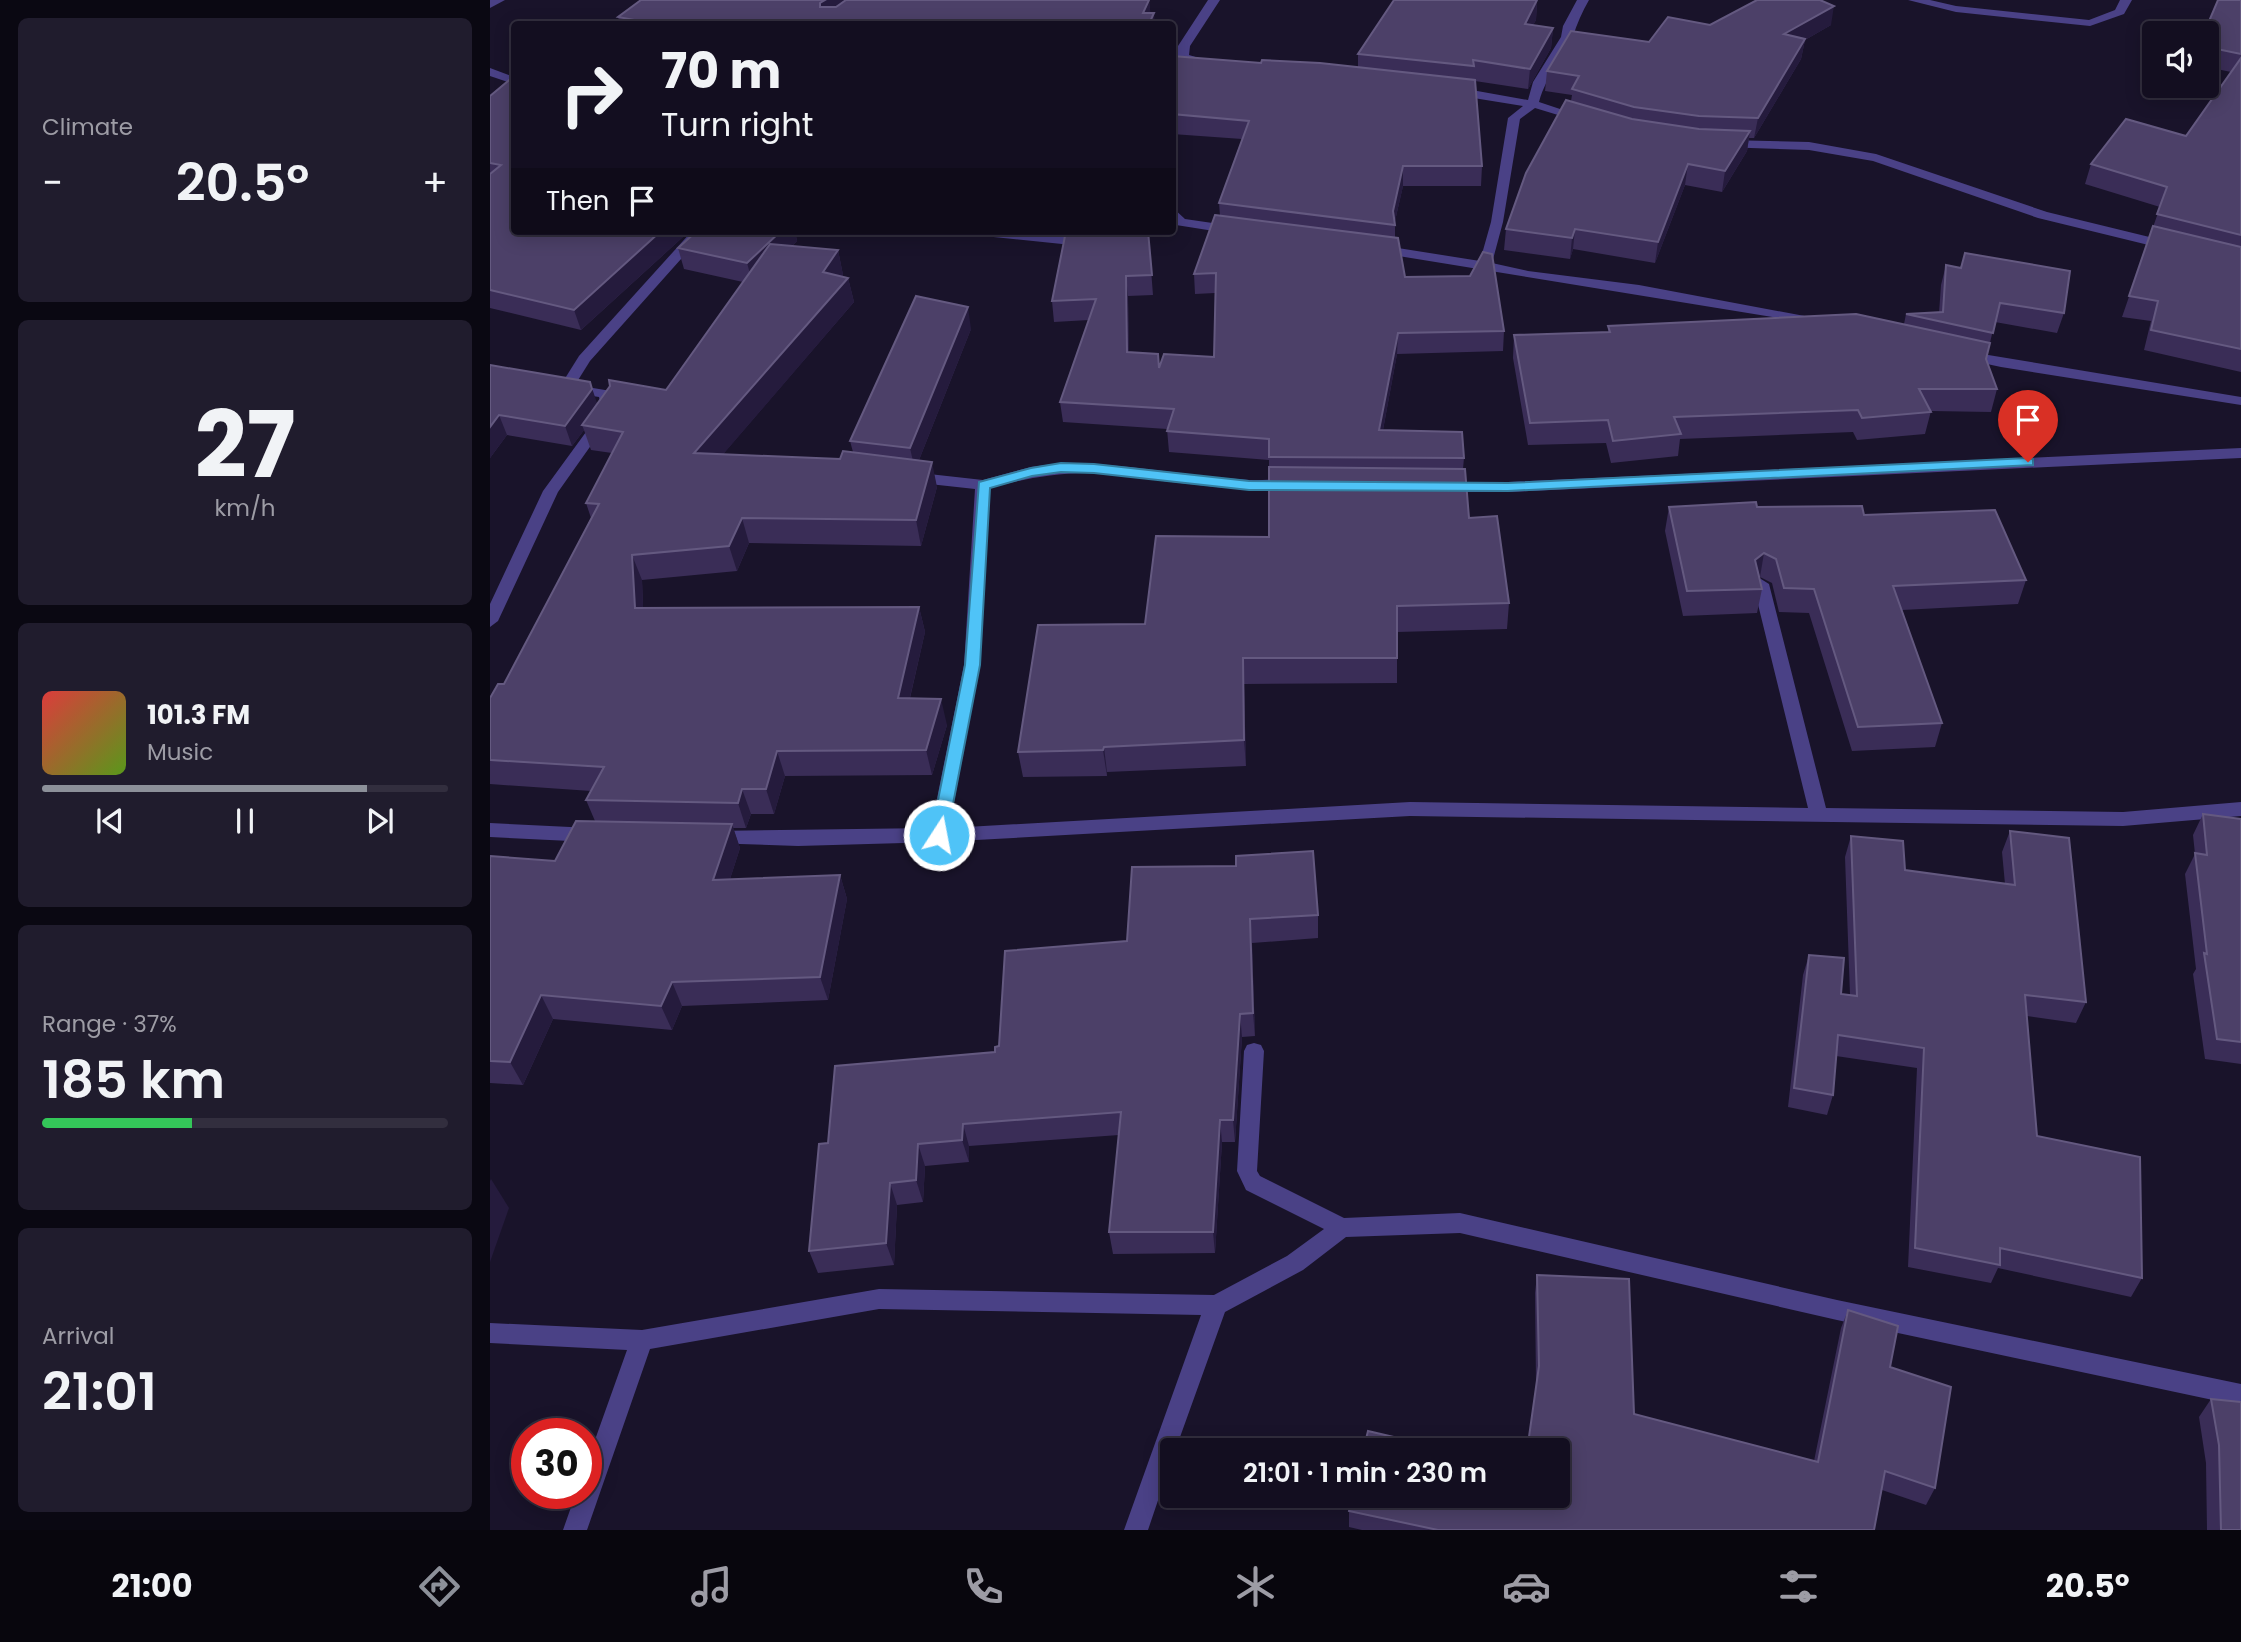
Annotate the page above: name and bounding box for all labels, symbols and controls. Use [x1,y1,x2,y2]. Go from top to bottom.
map controls [2142,21,2219,98]
button: sound [2142,21,2219,98]
text: 70 m [661,37,781,105]
icon: right [546,49,637,140]
text: Turn right [661,102,813,147]
text: Climate [42,111,133,143]
text: 20.5° [176,146,309,219]
text: − [42,156,63,209]
text: + [422,156,448,209]
icon: arrive [623,182,661,220]
text: Then [546,183,609,219]
text: 27 [195,381,295,509]
pin [1998,390,2058,462]
icon: arrive [2009,401,2047,439]
text: km/h [214,492,276,524]
text: 101.3 FM [147,697,250,733]
text: Music [147,736,213,768]
position arrow [902,798,976,872]
icon: previous [91,802,129,840]
icon: pause [226,802,264,840]
icon: next [361,802,399,840]
text: Range · 37% [42,1008,177,1040]
text: 185 km [42,1043,225,1116]
text: Arrival [42,1320,114,1352]
text: 21:01 [42,1355,157,1428]
speed limit sign: 30 [511,1418,602,1509]
text: 21:01 · 1 min · 230 m [1243,1455,1487,1491]
icon: directions [415,1562,464,1611]
icon: music [687,1562,736,1611]
icon: phone [959,1562,1008,1611]
icon: climate [1231,1562,1280,1611]
icon: car [1502,1562,1551,1611]
icon: filters [1774,1562,1823,1611]
text: 21:00 [111,1563,193,1608]
text: 20.5° [2046,1563,2130,1608]

